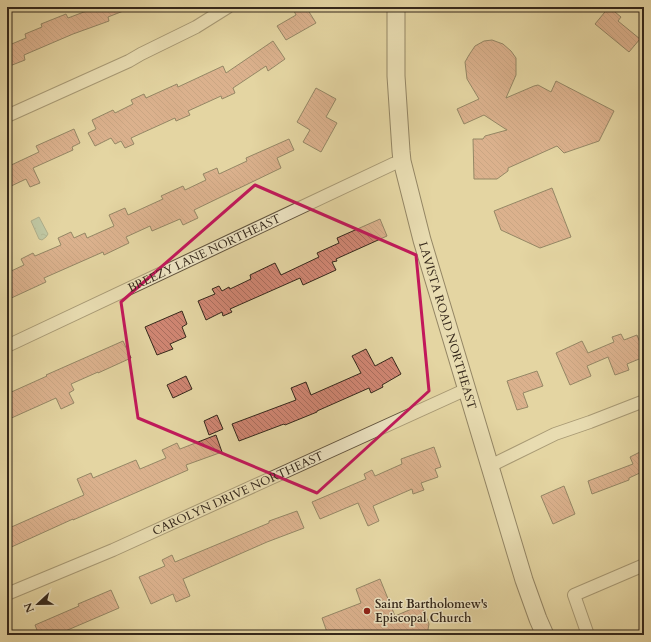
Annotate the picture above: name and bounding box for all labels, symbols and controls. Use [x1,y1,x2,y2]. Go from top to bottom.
street label: BREEZY LANE NORTHEAST [125,210,283,296]
street label: LAVISTA ROAD NORTHEAST [415,240,480,411]
street label: CAROLYN DRIVE NORTHEAST [150,447,326,539]
north arrow [18,584,58,624]
place label: Saint Bartholomew's Episcopal Church [375,596,488,626]
text: N [20,600,38,615]
marker: Saint Bartholomew's Episcopal Church [362,606,372,616]

